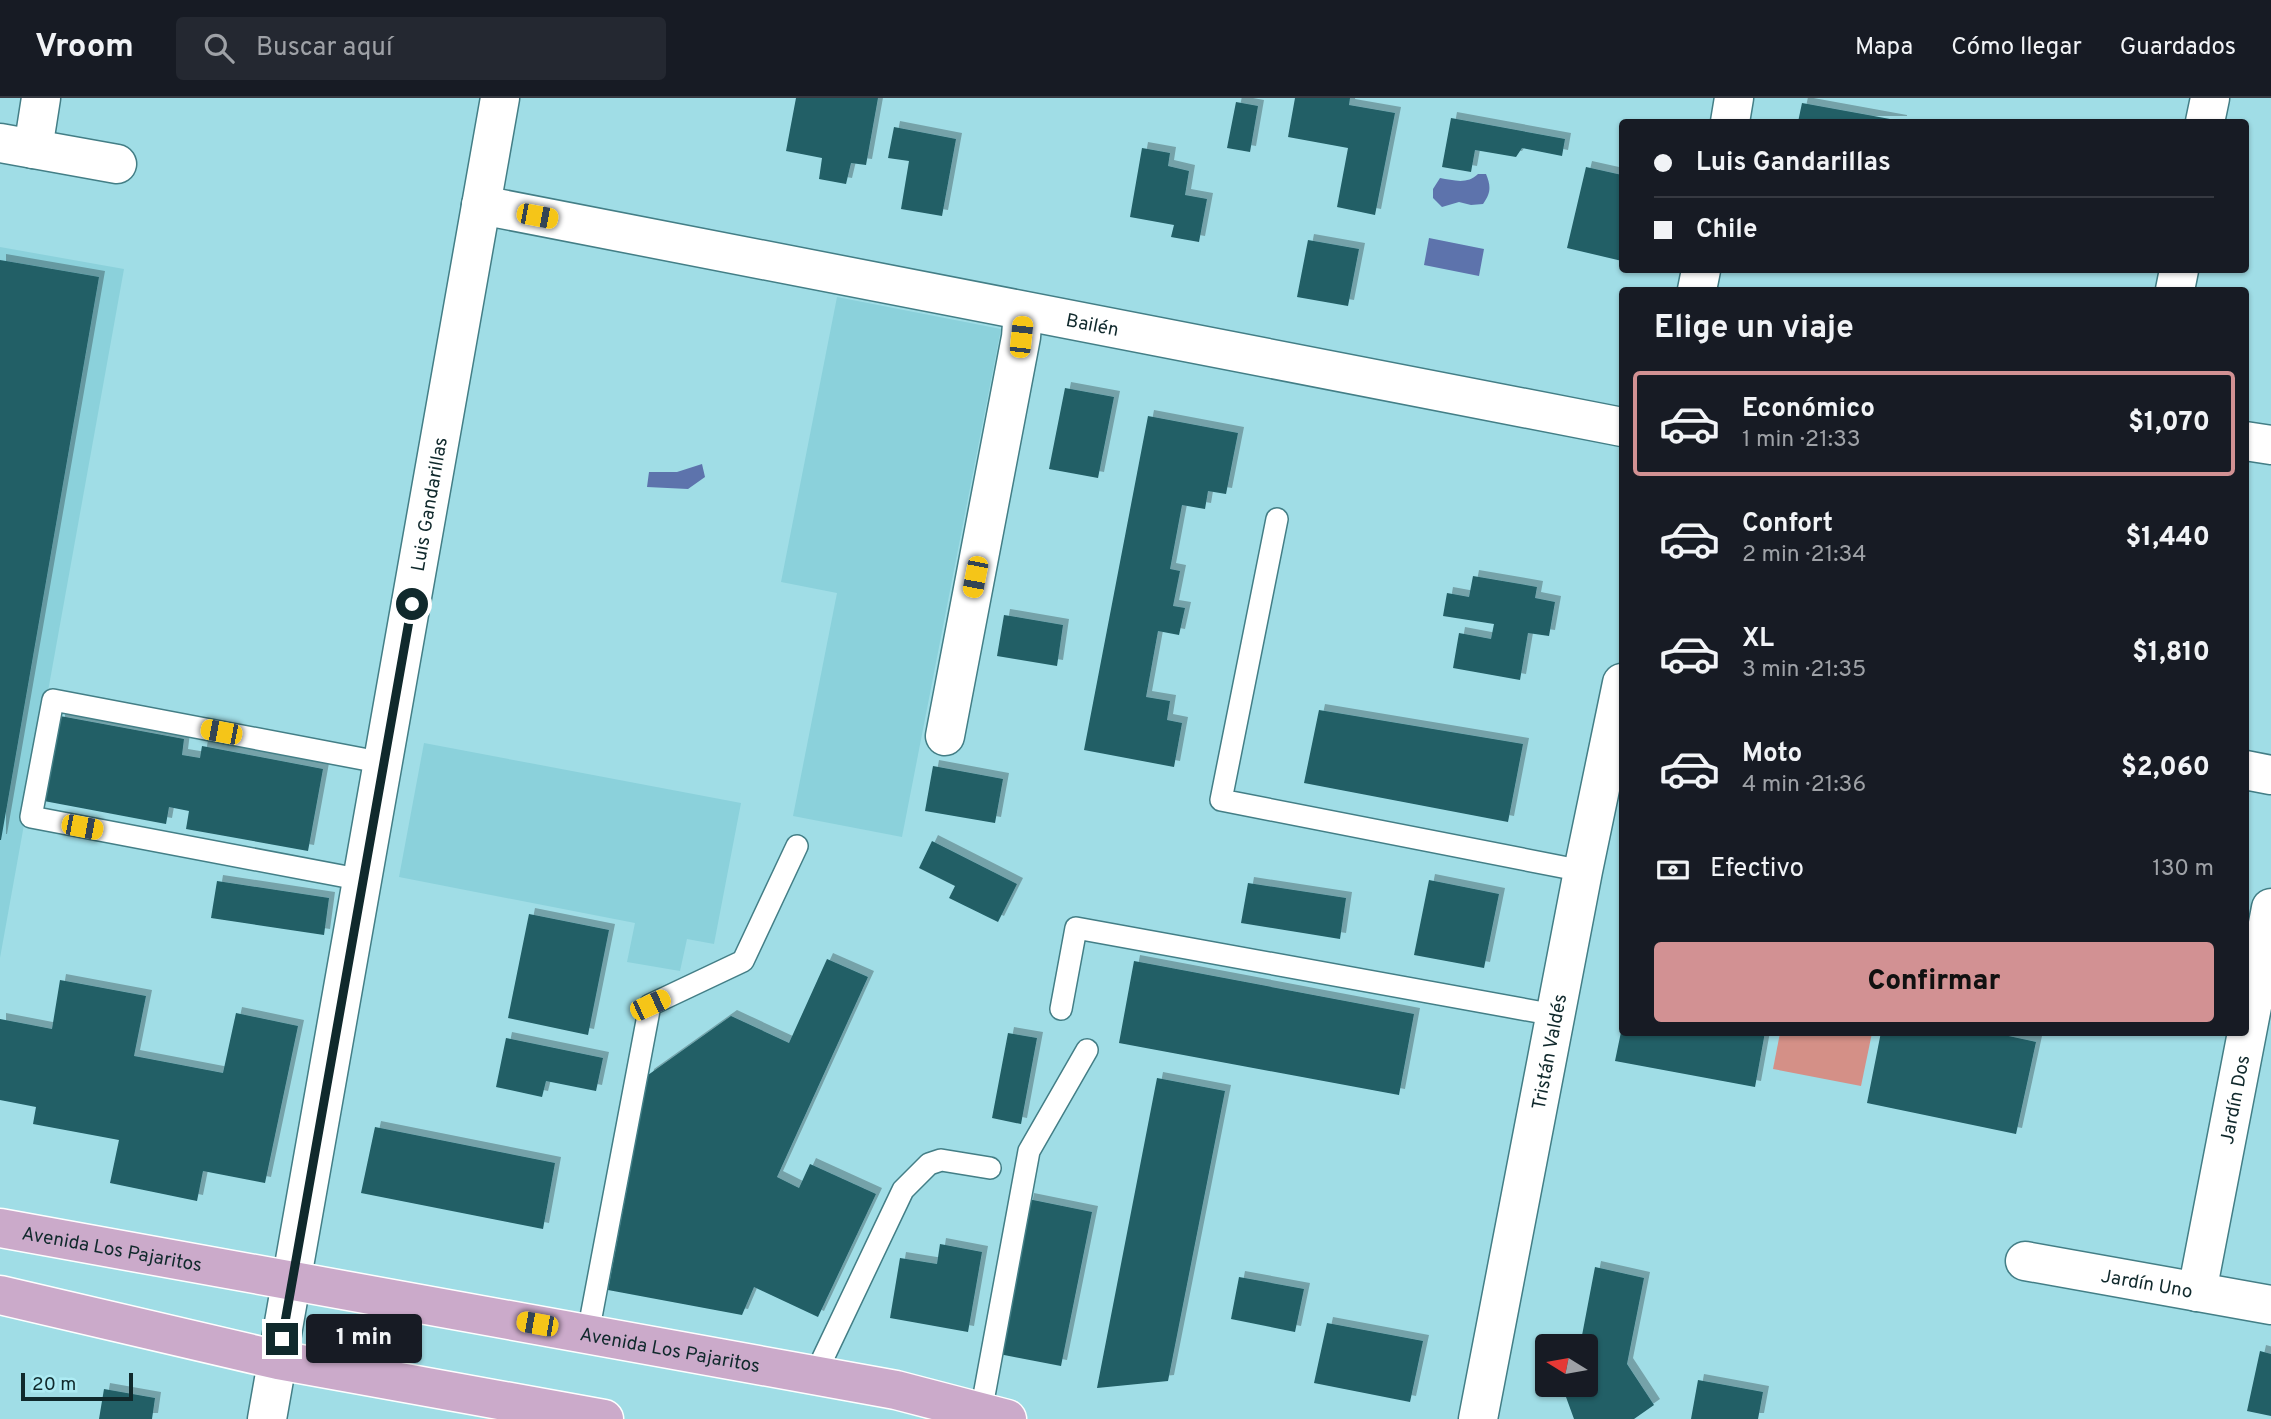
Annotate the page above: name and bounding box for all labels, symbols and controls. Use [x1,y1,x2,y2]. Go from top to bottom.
search box [176,17,666,80]
text: Vroom [35,27,134,69]
icon: search [200,29,238,67]
text: Buscar aquí [256,32,393,65]
text: Mapa [1855,33,1913,63]
text: Cómo llegar [1951,33,2082,63]
text: Guardados [2120,33,2236,63]
text: Luis Gandarillas [1696,147,1891,180]
car [515,202,560,230]
text: Chile [1696,214,1757,247]
street label: Bailén [1064,309,1121,343]
text: Elige un viaje [1654,309,1854,349]
car [1009,315,1034,359]
icon: car [1658,392,1721,455]
text: Económico [1742,393,1875,426]
text: $1,070 [2128,407,2210,440]
text: 1 min · 21:33 [1742,426,1861,455]
street label: Luis Gandarillas [407,436,454,573]
icon: car [1658,507,1721,570]
text: Confort [1742,508,1833,541]
text: $1,440 [2126,522,2210,555]
text: 2 min · 21:34 [1742,541,1867,570]
car [961,554,990,600]
route start [396,588,428,620]
icon: car [1658,622,1721,685]
text: XL [1742,623,1774,656]
text: $1,810 [2132,637,2210,670]
text: 3 min · 21:35 [1742,656,1866,685]
car [199,718,244,746]
icon: car [1658,737,1721,800]
text: Moto [1742,738,1802,771]
text: $2,060 [2121,752,2210,785]
text: 4 min · 21:36 [1742,771,1866,800]
car [60,813,105,841]
icon: cash [1654,851,1692,889]
text: Efectivo [1710,853,1804,886]
text: 130 m [2152,855,2214,884]
button: Confirmar [1654,942,2214,1022]
car [627,987,674,1023]
street label: Tristán Valdés [1527,992,1573,1112]
street label: Jardín Dos [2216,1053,2256,1147]
street label: Avenida Los Pajaritos [20,1222,204,1278]
street label: Jardín Uno [2099,1265,2195,1305]
car [515,1310,560,1338]
callout: 1 min [306,1314,422,1364]
route end [266,1323,298,1355]
street label: Avenida Los Pajaritos [578,1323,762,1379]
text: 1 min [336,1324,392,1353]
north arrow [1535,1334,1598,1396]
map controls [1535,1334,1598,1397]
scale bar [21,1370,133,1402]
text: 20 m [32,1373,76,1397]

